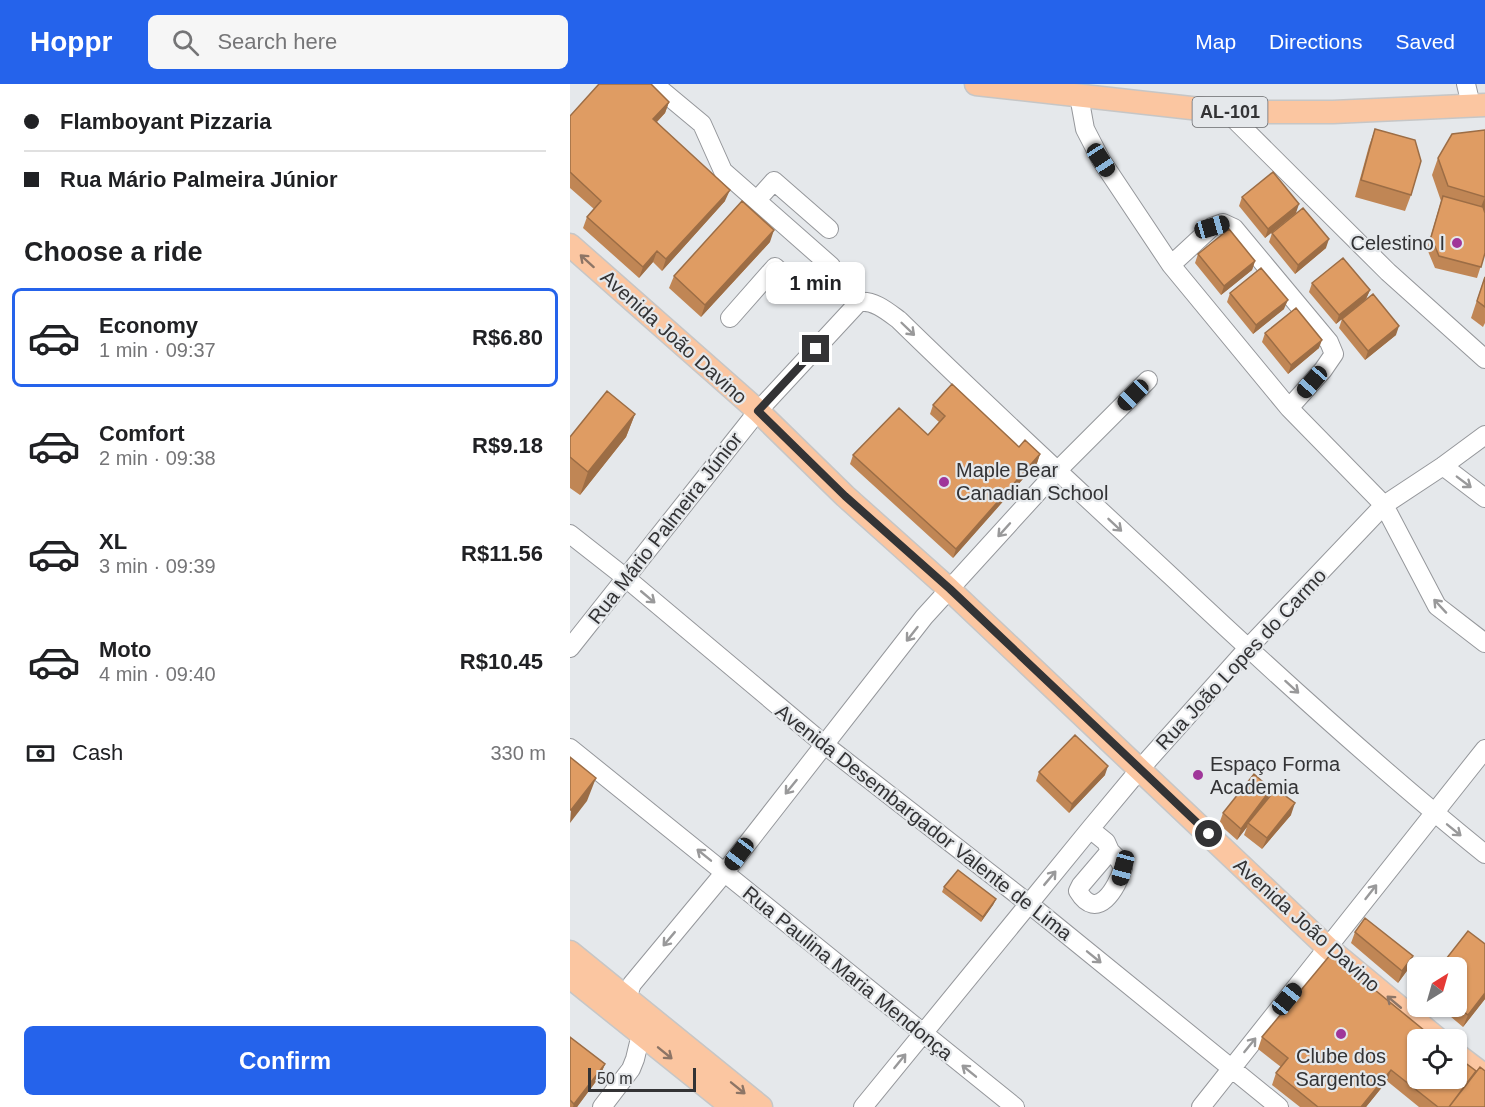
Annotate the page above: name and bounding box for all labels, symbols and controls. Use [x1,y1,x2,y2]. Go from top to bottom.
search box [148,15,568,69]
text: Hoppr [30,26,112,57]
icon: search [169,26,202,59]
text: Search here [217,29,337,54]
text: Map [1195,30,1236,53]
text: Directions [1269,30,1362,53]
text: Saved [1395,30,1455,53]
road number: AL-101 [1192,97,1268,127]
text: Flamboyant Pizzaria [60,109,272,134]
car [1084,140,1118,180]
text: Rua Mário Palmeira Júnior [60,167,338,192]
car [1192,213,1232,241]
place label: Celestino I [1351,232,1445,254]
marker: Celestino I [1450,236,1464,250]
text: Choose a ride [24,237,203,267]
one-way arrow [580,254,595,268]
callout: 1 min [766,262,866,304]
street label: Avenida João Davino [597,266,751,408]
text: 1 min [789,272,842,294]
icon: car [27,311,81,365]
text: Economy [99,313,198,338]
one-way arrow [901,322,916,336]
text: R$6.80 [472,325,543,350]
route end [802,335,829,362]
text: 1 min · 09:37 [99,339,216,361]
car [1293,363,1331,401]
car [1114,376,1152,414]
icon: car [27,419,81,473]
text: Comfort [99,421,185,446]
street label: Rua Mário Palmeira Júnior [583,428,747,628]
text: R$9.18 [472,433,543,458]
text: 2 min · 09:38 [99,447,216,469]
place label: Maple Bear Canadian School [956,459,1108,504]
marker: Maple Bear Canadian School [937,475,951,489]
one-way arrow [1456,475,1472,488]
one-way arrow [1108,518,1123,532]
one-way arrow [997,522,1011,537]
icon: car [27,527,81,581]
text: XL [99,529,127,554]
text: R$11.56 [461,541,543,566]
text: 3 min · 09:39 [99,555,216,577]
street label: Rua João Lopes do Carmo [1151,564,1331,754]
one-way arrow [640,590,656,603]
one-way arrow [1433,599,1447,614]
one-way arrow [905,625,918,641]
icon: car [27,635,81,689]
text: Moto [99,637,152,662]
text: R$10.45 [460,649,543,674]
text: 4 min · 09:40 [99,663,216,685]
one-way arrow [1284,680,1299,694]
street label: Avenida Desembargador Valente de Lima [772,700,1077,945]
icon: cash [24,737,57,770]
text: Cash [72,740,123,765]
text: 330 m [490,742,546,764]
place label: Espaço Forma Academia [1210,753,1341,798]
marker: Espaço Forma Academia [1191,768,1205,782]
one-way arrow [785,779,798,795]
route start [1195,820,1222,847]
one-way arrow [1446,823,1462,836]
car [721,834,757,874]
car [1110,848,1136,888]
one-way arrow [696,849,712,862]
street label: Avenida João Davino [1230,854,1384,996]
one-way arrow [1043,870,1056,886]
street label: Rua Paulina Maria Mendonça [739,882,958,1065]
one-way arrow [1365,884,1378,900]
one-way arrow [662,931,676,946]
one-way arrow [1086,950,1101,964]
north arrow [1407,957,1467,1017]
map controls [1407,957,1467,1089]
car [1269,979,1305,1019]
one-way arrow [1387,995,1402,1009]
button: Confirm [24,1026,546,1095]
marker: Clube dos Sargentos [1334,1027,1348,1041]
button: locate [1407,1029,1467,1089]
one-way arrow [1244,1037,1257,1053]
place label: Clube dos Sargentos [1295,1045,1387,1090]
one-way arrow [657,1046,673,1059]
one-way arrow [893,1054,906,1070]
one-way arrow [961,1064,977,1077]
scale bar [588,1065,696,1092]
text: 50 m [597,1070,633,1087]
one-way arrow [730,1081,745,1095]

